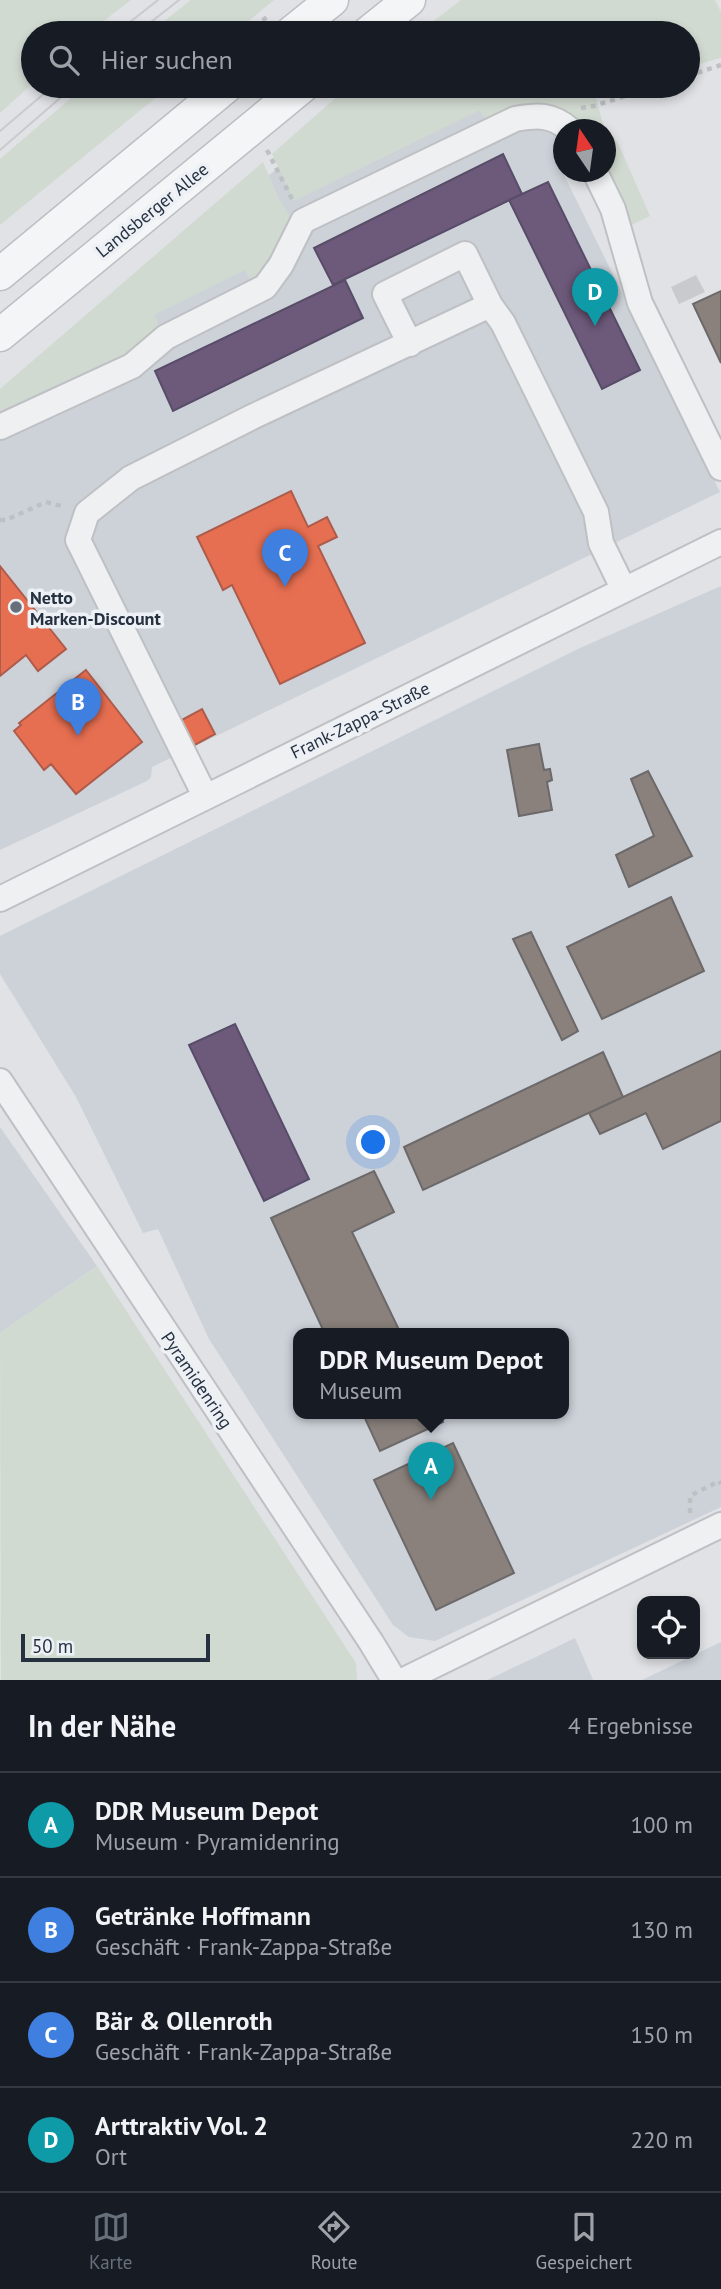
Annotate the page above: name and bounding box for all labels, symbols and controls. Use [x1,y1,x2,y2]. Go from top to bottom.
search box [21,21,700,98]
icon: search [45,41,83,79]
text: Hier suchen [101,43,233,76]
north arrow [553,119,616,182]
street label: Landsberger Allee [91,158,213,262]
pin: D [572,268,618,326]
pin: C [262,529,308,587]
place label: Netto Marken-Discount [30,586,161,630]
marker: Netto Marken-Discount [8,599,24,615]
street label: Frank-Zappa-Straße [287,676,433,764]
pin: B [55,678,101,736]
your location [356,1125,390,1159]
street label: Pyramidenring [156,1327,238,1433]
popup [293,1328,569,1419]
text: DDR Museum Depot [319,1343,543,1376]
text: Museum [319,1376,402,1405]
pin: A [408,1442,454,1500]
map controls [637,1596,700,1659]
button: locate [637,1596,700,1659]
scale bar [21,1631,210,1663]
text: 50 m [32,1634,73,1658]
text: In der Nähe [28,1706,176,1745]
text: 4 Ergebnisse [568,1711,693,1740]
text: DDR Museum Depot [95,1794,318,1827]
text: A [44,1810,58,1839]
text: 100 m [631,1810,693,1839]
text: Museum · Pyramidenring [95,1827,340,1856]
text: Getränke Hoffmann [95,1899,311,1932]
text: B [44,1915,58,1944]
text: 130 m [631,1915,693,1944]
text: Geschäft · Frank-Zappa-Straße [95,1932,392,1961]
text: Bär & Ollenroth [95,2004,273,2037]
text: C [45,2020,57,2049]
text: 150 m [631,2020,693,2049]
text: Geschäft · Frank-Zappa-Straße [95,2037,392,2066]
text: Arttraktiv Vol. 2 [95,2109,268,2142]
text: D [44,2125,58,2154]
text: 220 m [631,2125,693,2154]
text: Ort [95,2142,127,2171]
tab: Karte [89,2208,132,2274]
tab: Route [311,2208,357,2274]
tab: Gespeichert [536,2208,632,2274]

